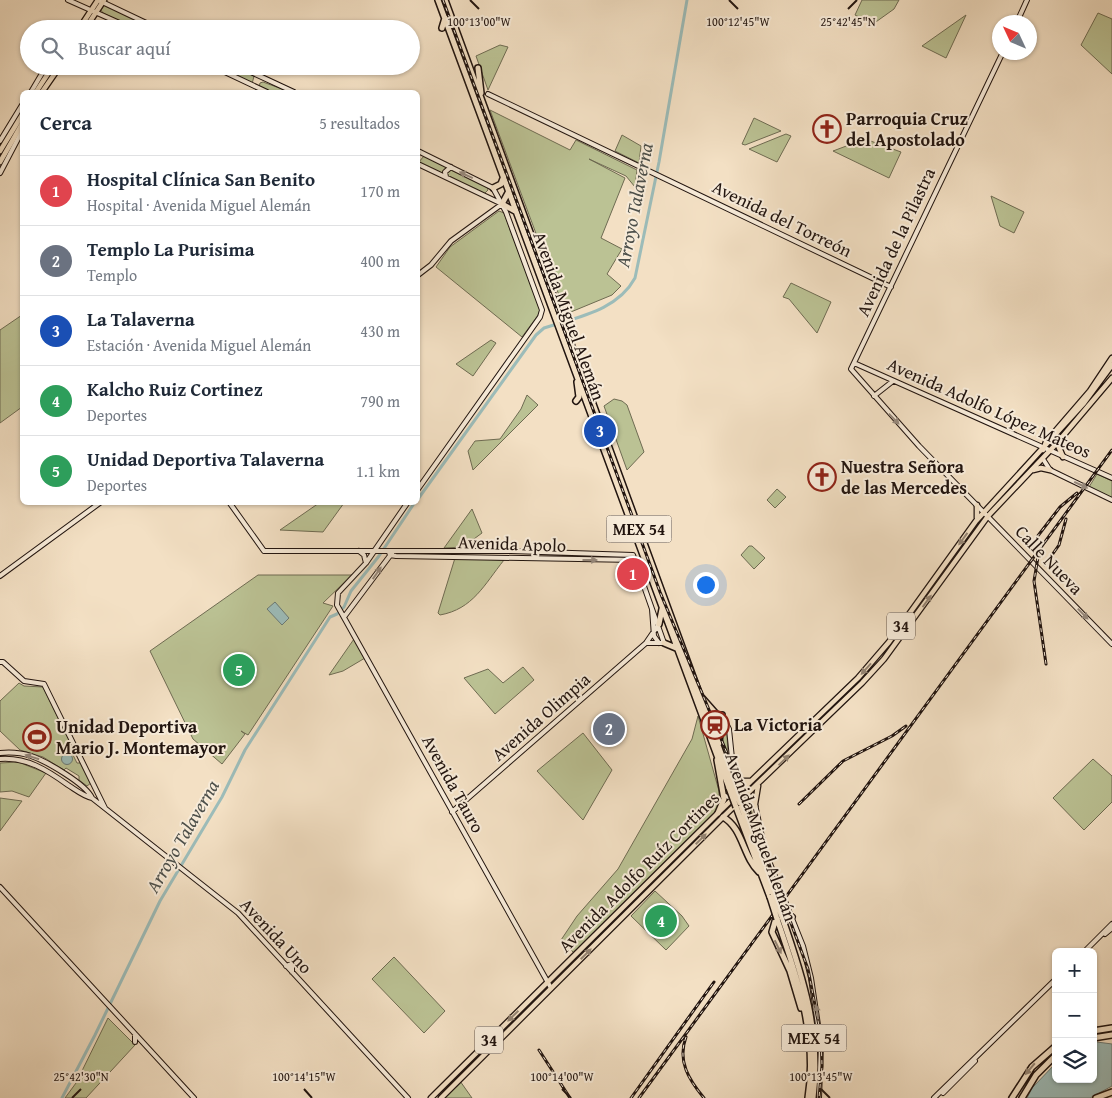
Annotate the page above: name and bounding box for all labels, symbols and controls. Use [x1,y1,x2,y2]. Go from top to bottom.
text: 100°13'00"W [447,13,511,30]
text: 100°12'45"W [706,13,770,30]
text: 25°42'45"N [820,13,876,30]
north arrow [992,15,1037,60]
search box [20,20,420,75]
icon: search [38,34,66,62]
text: Buscar aquí [78,34,171,62]
place label: Parroquia Cruz del Apostolado [846,105,968,153]
text: Cerca [40,107,92,138]
text: 5 resultados [319,111,400,135]
church icon: Parroquia Cruz del Apostolado [812,114,842,144]
water label: Arroyo Talaverna [608,140,660,271]
street label: Avenida de la Pilastra [849,163,942,321]
text: Hospital Clínica San Benito [87,165,315,193]
one-way arrow [459,170,473,178]
street label: Avenida del Torreón [708,173,857,264]
text: 1 [52,179,60,203]
text: 170 m [360,179,400,203]
text: Hospital · Avenida Miguel Alemán [87,193,311,217]
street label: Avenida Miguel Alemán [526,228,613,404]
text: Templo La Purisima [87,235,255,263]
text: 2 [52,249,60,273]
text: 400 m [360,249,400,273]
text: Templo [87,263,137,287]
text: La Talaverna [87,305,195,333]
text: 3 [52,319,60,343]
text: 430 m [360,319,400,343]
text: Estación · Avenida Miguel Alemán [87,333,311,357]
street label: Avenida Adolfo López Mateos [883,350,1095,465]
text: Kalcho Ruiz Cortinez [87,375,263,403]
text: 4 [52,389,60,413]
text: 790 m [360,389,400,413]
text: Deportes [87,403,147,427]
pin: 3 [584,412,616,450]
one-way arrow [888,412,900,424]
text: Unidad Deportiva Talaverna [87,445,324,473]
place label: Nuestra Señora de las Mercedes [841,453,967,501]
text: 5 [52,459,60,483]
text: 1.1 km [356,459,400,483]
church icon: Nuestra Señora de las Mercedes [807,462,837,492]
text: Deportes [87,473,147,497]
one-way arrow [1074,482,1088,490]
road number: MEX 54 [606,516,672,542]
street label: Calle Nueva [1009,519,1090,601]
street label: Avenida Apolo [457,528,567,559]
one-way arrow [958,532,968,546]
pin: 1 [617,555,649,593]
one-way arrow [582,556,598,564]
one-way arrow [372,566,382,580]
your location [693,572,719,598]
one-way arrow [922,594,932,607]
one-way arrow [1077,608,1089,620]
road number: 34 [887,612,915,640]
pin: 5 [223,651,255,689]
one-way arrow [860,663,872,675]
street label: Avenida Olimpia [485,666,596,767]
pin: 2 [593,710,625,748]
station icon: La Victoria [700,710,730,740]
place label: La Victoria [734,711,823,738]
place label: Unidad Deportiva Mario J. Montemayor [56,713,227,761]
sports icon: Unidad Deportiva Mario J. Montemayor [22,722,52,752]
street label: Avenida Tauro [415,730,491,838]
street label: Avenida Miguel Alemán [718,749,805,925]
one-way arrow [24,753,39,760]
one-way arrow [777,754,789,766]
water label: Arroyo Talaverna [138,774,226,899]
street label: Avenida Adolfo Ruíz Cortines [552,785,725,958]
one-way arrow [694,833,706,845]
street label: Avenida Uno [234,892,319,980]
pin: 4 [645,902,677,940]
one-way arrow [774,939,782,954]
one-way arrow [580,948,592,960]
map controls [1052,948,1097,1083]
button: + [1052,948,1097,993]
button: − [1052,993,1097,1038]
one-way arrow [813,1004,821,1020]
one-way arrow [507,1010,519,1022]
road number: MEX 54 [782,1024,846,1052]
road number: 34 [475,1026,503,1054]
button: layers [1052,1038,1097,1083]
one-way arrow [1025,1063,1036,1076]
text: 25°42'30"N [53,1068,109,1085]
text: 100°14'15"W [272,1068,336,1085]
text: 100°14'00"W [530,1068,594,1085]
text: 100°13'45"W [789,1068,853,1085]

